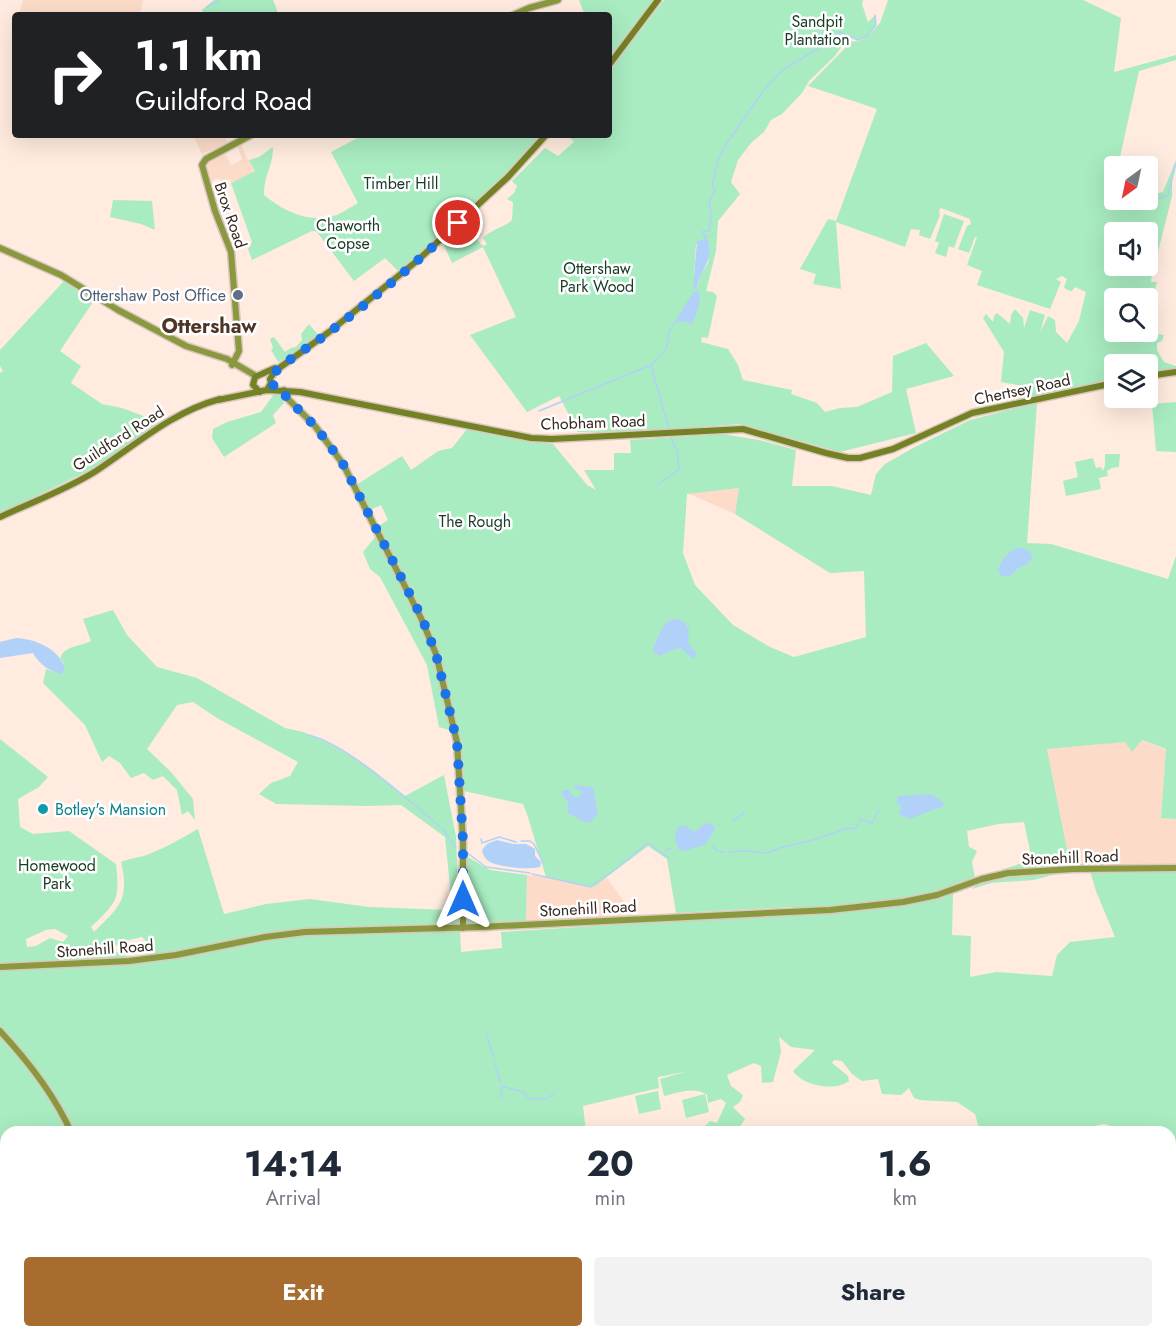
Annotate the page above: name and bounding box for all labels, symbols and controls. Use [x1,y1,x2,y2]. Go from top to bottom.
park label: Sandpit Plantation [784,10,850,51]
text: 1.1 km [135,25,263,86]
icon: right [36,36,114,114]
text: Guildford Road [135,81,312,120]
north arrow [1104,156,1158,210]
map controls [1104,156,1158,408]
park label: Timber Hill [364,172,438,195]
street label: Brox Road [208,179,253,251]
pin [432,197,483,248]
icon: arrive [441,206,474,239]
park label: Chaworth Copse [316,214,380,255]
button: sound [1104,222,1158,276]
park label: Ottershaw Park Wood [560,257,634,298]
place label: Ottershaw Post Office [80,284,226,307]
marker: Ottershaw Post Office [231,288,245,302]
button: search [1104,288,1158,342]
district label: Ottershaw [161,312,257,341]
button: layers [1104,354,1158,408]
street label: Chertsey Road [972,368,1072,411]
street label: Guildford Road [68,400,169,477]
street label: Chobham Road [540,409,646,436]
park label: The Rough [439,510,511,533]
place label: Botley's Mansion [55,798,166,821]
marker: Botley's Mansion [36,802,50,816]
street label: Stonehill Road [1021,844,1119,871]
park label: Homewood Park [18,854,96,895]
position arrow [431,867,495,931]
street label: Stonehill Road [539,894,637,923]
street label: Stonehill Road [56,934,154,963]
text: 14:14 [244,1137,343,1189]
text: 20 [587,1137,634,1189]
text: 1.6 [878,1137,932,1189]
text: Arrival [266,1184,321,1213]
text: min [595,1184,626,1213]
text: km [893,1184,917,1213]
button: Exit [24,1257,582,1326]
button: Share [594,1257,1152,1326]

